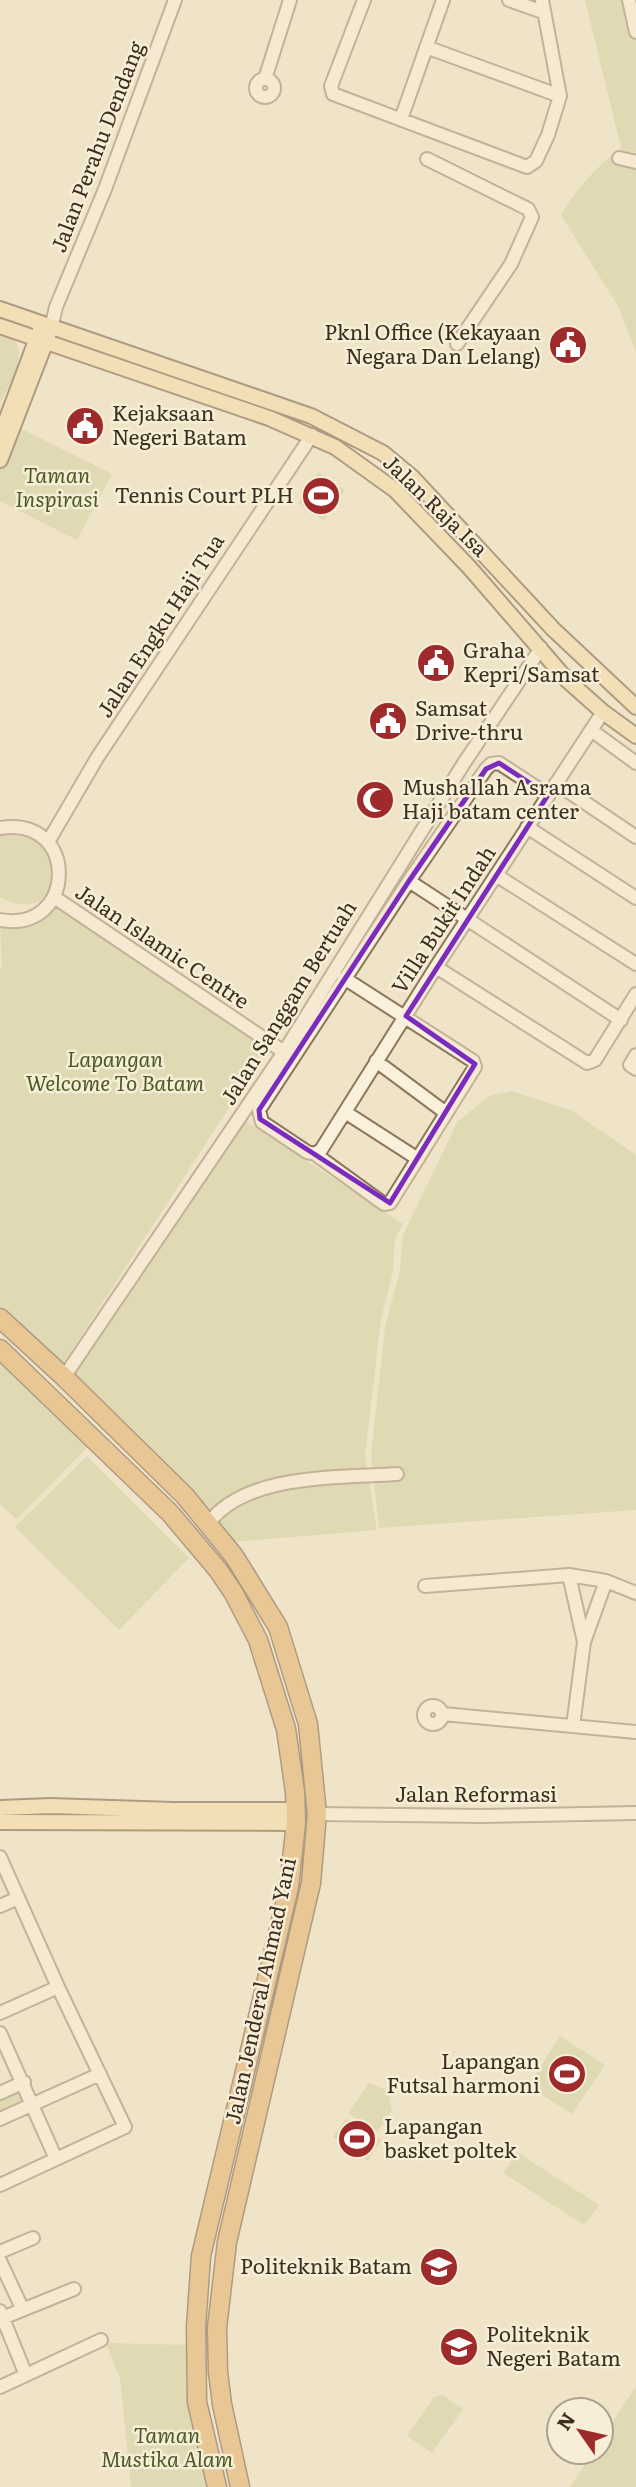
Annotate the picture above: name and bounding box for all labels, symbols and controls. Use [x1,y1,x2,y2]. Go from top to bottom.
street label: Jalan Perahu Dendang [41,36,150,256]
place label: Pknl Office (Kekayaan Negara Dan Lelang) [324,315,541,370]
public building icon: Pknl Office (Kekayaan Negara Dan Lelang) [547,324,589,366]
place label: Kejaksaan Negeri Batam [112,396,247,451]
public building icon: Kejaksaan Negeri Batam [64,405,106,447]
street label: Jalan Raja Isa [377,446,497,563]
park label: Taman Inspirasi [15,458,100,513]
sports icon: Tennis Court PLH [300,475,342,517]
place label: Tennis Court PLH [115,478,294,509]
street label: Jalan Engku Haji Tua [88,526,230,723]
place label: Graha Kepri/Samsat [463,633,600,688]
public building icon: Graha Kepri/Samsat [415,642,457,684]
place label: Samsat Drive-thru [415,691,523,746]
public building icon: Samsat Drive-thru [367,700,409,742]
place label: Mushallah Asrama Haji batam center [402,770,592,825]
mosque icon: Mushallah Asrama Haji batam center [354,779,396,821]
street label: Villa Bukit Indah [382,838,502,999]
street label: Jalan Islamic Centre [70,875,257,1015]
street label: Jalan Sanggam Bertuah [211,893,363,1110]
park label: Lapangan Welcome To Batam [26,1042,205,1097]
street label: Jalan Reformasi [395,1777,557,1808]
street label: Jalan Jenderal Ahmad Yani [215,1854,302,2127]
place label: Lapangan Futsal harmoni [387,2044,540,2099]
sports icon: Lapangan Futsal harmoni [546,2053,588,2095]
place label: Lapangan basket poltek [384,2109,517,2164]
sports icon: Lapangan basket poltek [336,2118,378,2160]
school or university icon: Politeknik Batam [418,2246,460,2288]
place label: Politeknik Batam [240,2249,412,2280]
place label: Politeknik Negeri Batam [486,2317,621,2372]
school or university icon: Politeknik Negeri Batam [438,2326,480,2368]
north arrow [545,2396,615,2466]
text: N [549,2406,581,2435]
park label: Taman Mustika Alam [101,2418,234,2473]

